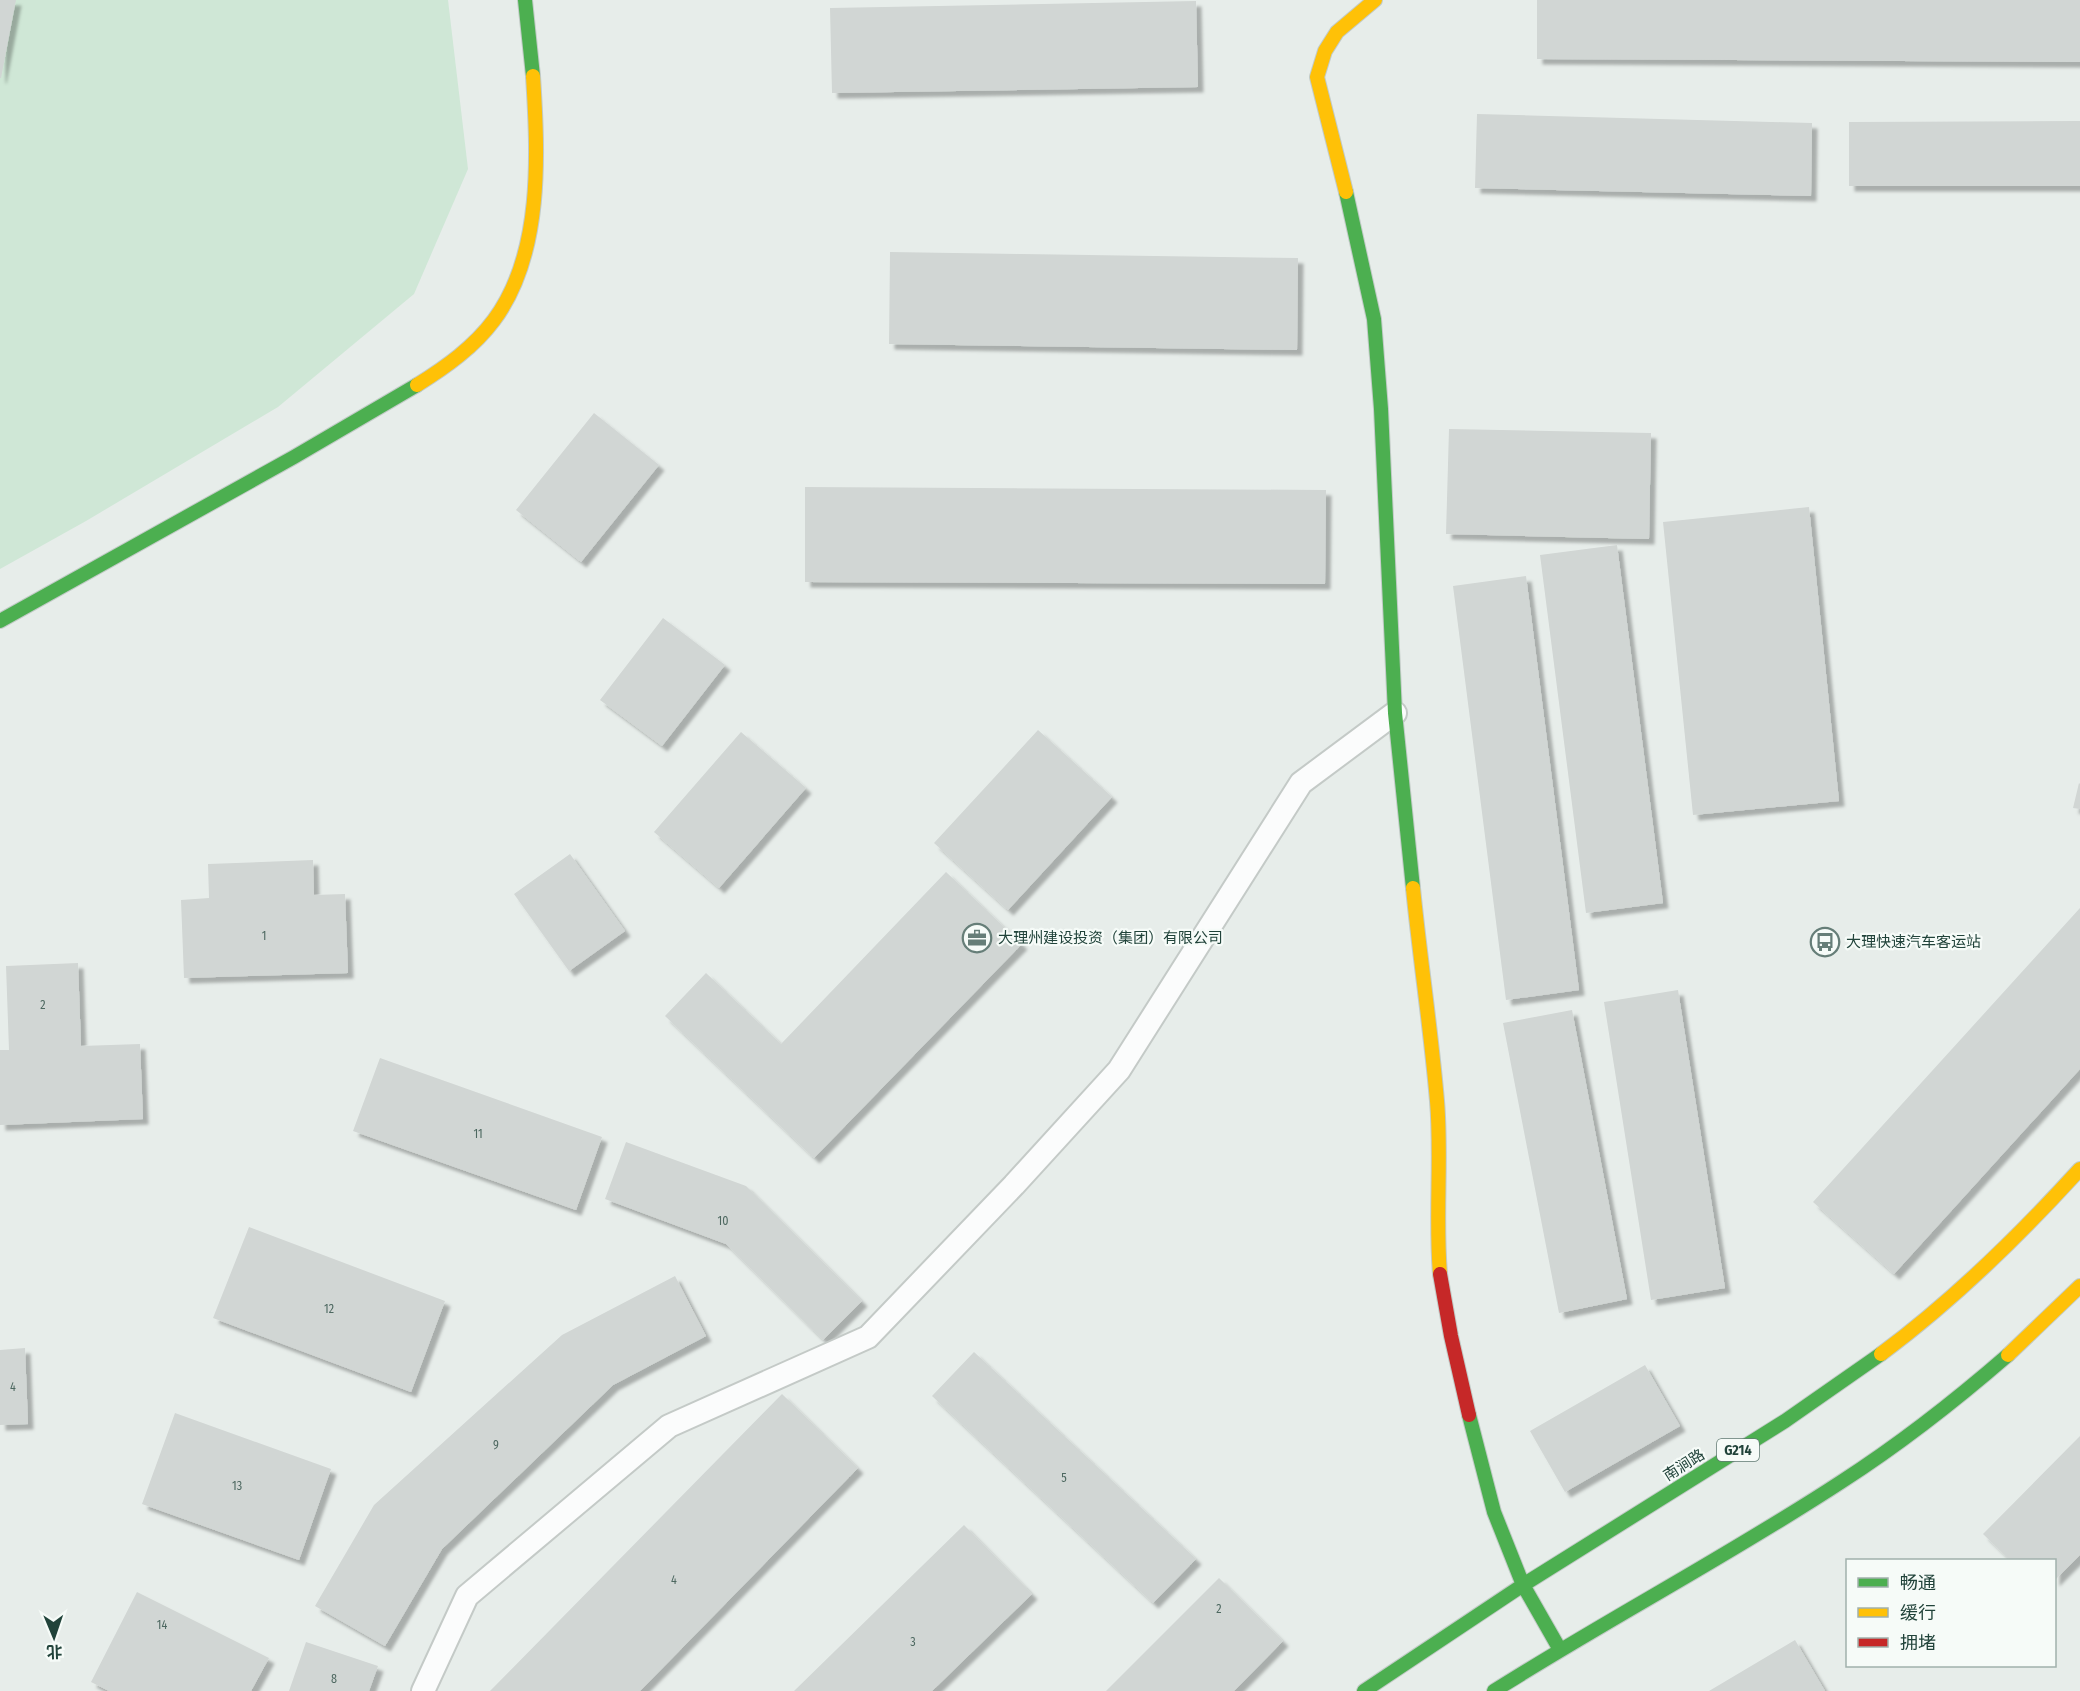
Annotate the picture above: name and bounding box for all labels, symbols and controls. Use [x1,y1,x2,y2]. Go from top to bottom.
office icon: 大理州建设投资（集团）有限公司 [961,922,993,954]
bus stop icon: 大理快速汽车客运站 [1809,926,1841,958]
house number: 1 [262,929,266,943]
place label: 大理州建设投资（集团）有限公司 [998,929,1223,947]
place label: 大理快速汽车客运站 [1846,933,1981,951]
house number: 2 [40,998,46,1012]
house number: 11 [473,1127,483,1141]
house number: 10 [718,1214,728,1228]
house number: 12 [324,1302,334,1316]
house number: 4 [10,1380,16,1394]
house number: 9 [493,1438,499,1452]
road number: G214 [1717,1439,1759,1461]
street label: 南涧路 [1660,1445,1708,1485]
house number: 5 [1061,1471,1067,1485]
house number: 13 [232,1479,242,1493]
legend [1846,1559,2056,1667]
text: 畅通 [1900,1572,1936,1594]
house number: 4 [671,1573,677,1587]
house number: 2 [1216,1602,1222,1616]
text: 缓行 [1900,1602,1936,1624]
north arrow [24,1607,84,1667]
house number: 14 [157,1618,167,1632]
text: 拥堵 [1900,1632,1936,1654]
house number: 3 [910,1635,916,1649]
text: 北 [46,1642,63,1661]
house number: 8 [331,1672,337,1686]

